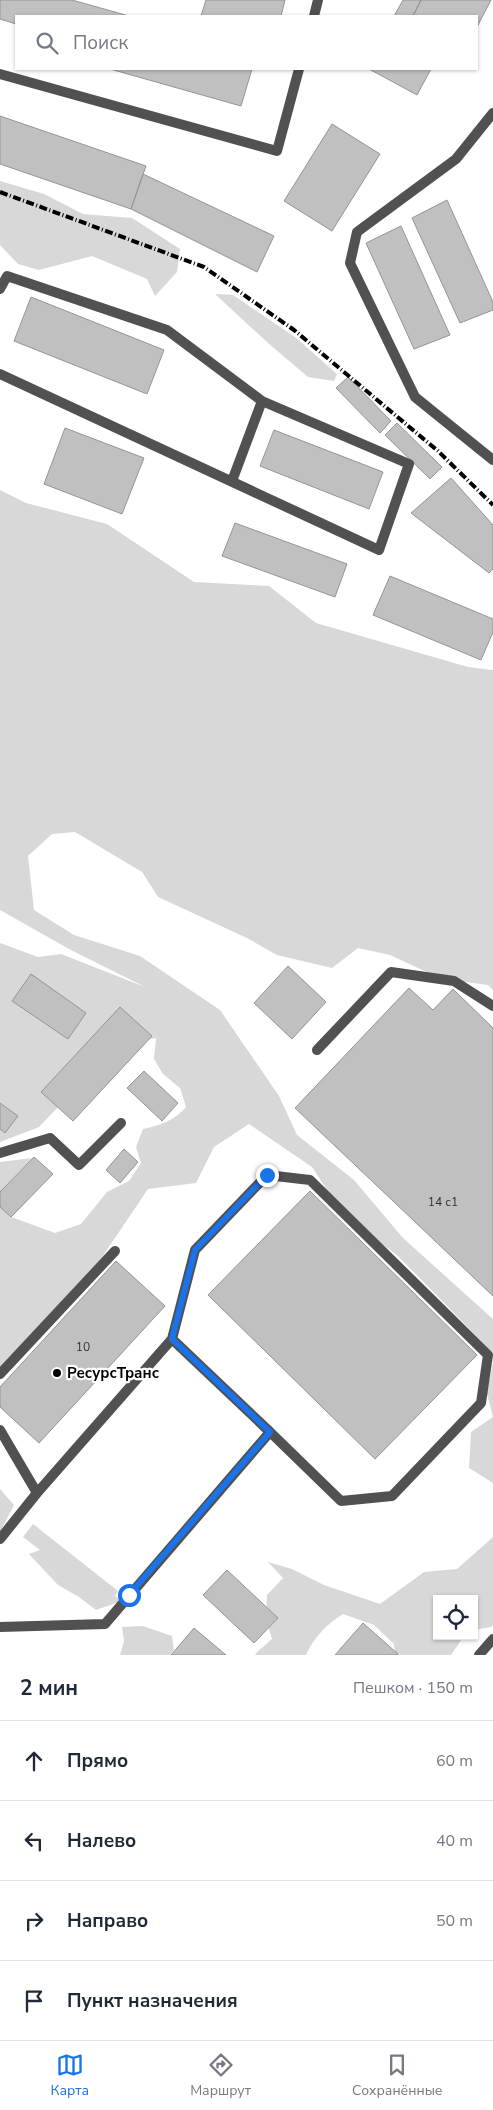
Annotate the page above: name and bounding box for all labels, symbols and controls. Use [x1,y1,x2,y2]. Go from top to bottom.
search box [15,15,478,70]
icon: search [33,29,61,57]
text: Поиск [73,30,128,56]
route end [256,1164,279,1187]
house number: 14 с1 [428,1194,458,1210]
house number: 10 [76,1339,90,1355]
place label: РесурсТранс [67,1363,159,1383]
marker: РесурсТранс [51,1367,63,1379]
route start [118,1584,141,1607]
map controls [433,1595,478,1640]
button: locate [433,1595,478,1640]
text: 2 мин [20,1674,78,1702]
text: Пешком · 150 m [353,1677,473,1699]
icon: ahead [20,1747,48,1775]
text: Прямо [67,1748,128,1774]
text: 60 m [436,1750,473,1772]
icon: left [20,1827,48,1855]
text: Налево [67,1828,136,1854]
text: 40 m [436,1830,473,1852]
icon: right [20,1907,48,1935]
text: Направо [67,1908,148,1934]
text: 50 m [436,1910,473,1932]
icon: arrive [20,1987,48,2015]
text: Пункт назначения [67,1988,238,2014]
tab: Карта [51,2051,89,2100]
tab: Маршрут [190,2051,251,2100]
tab: Сохранённые [352,2051,442,2100]

